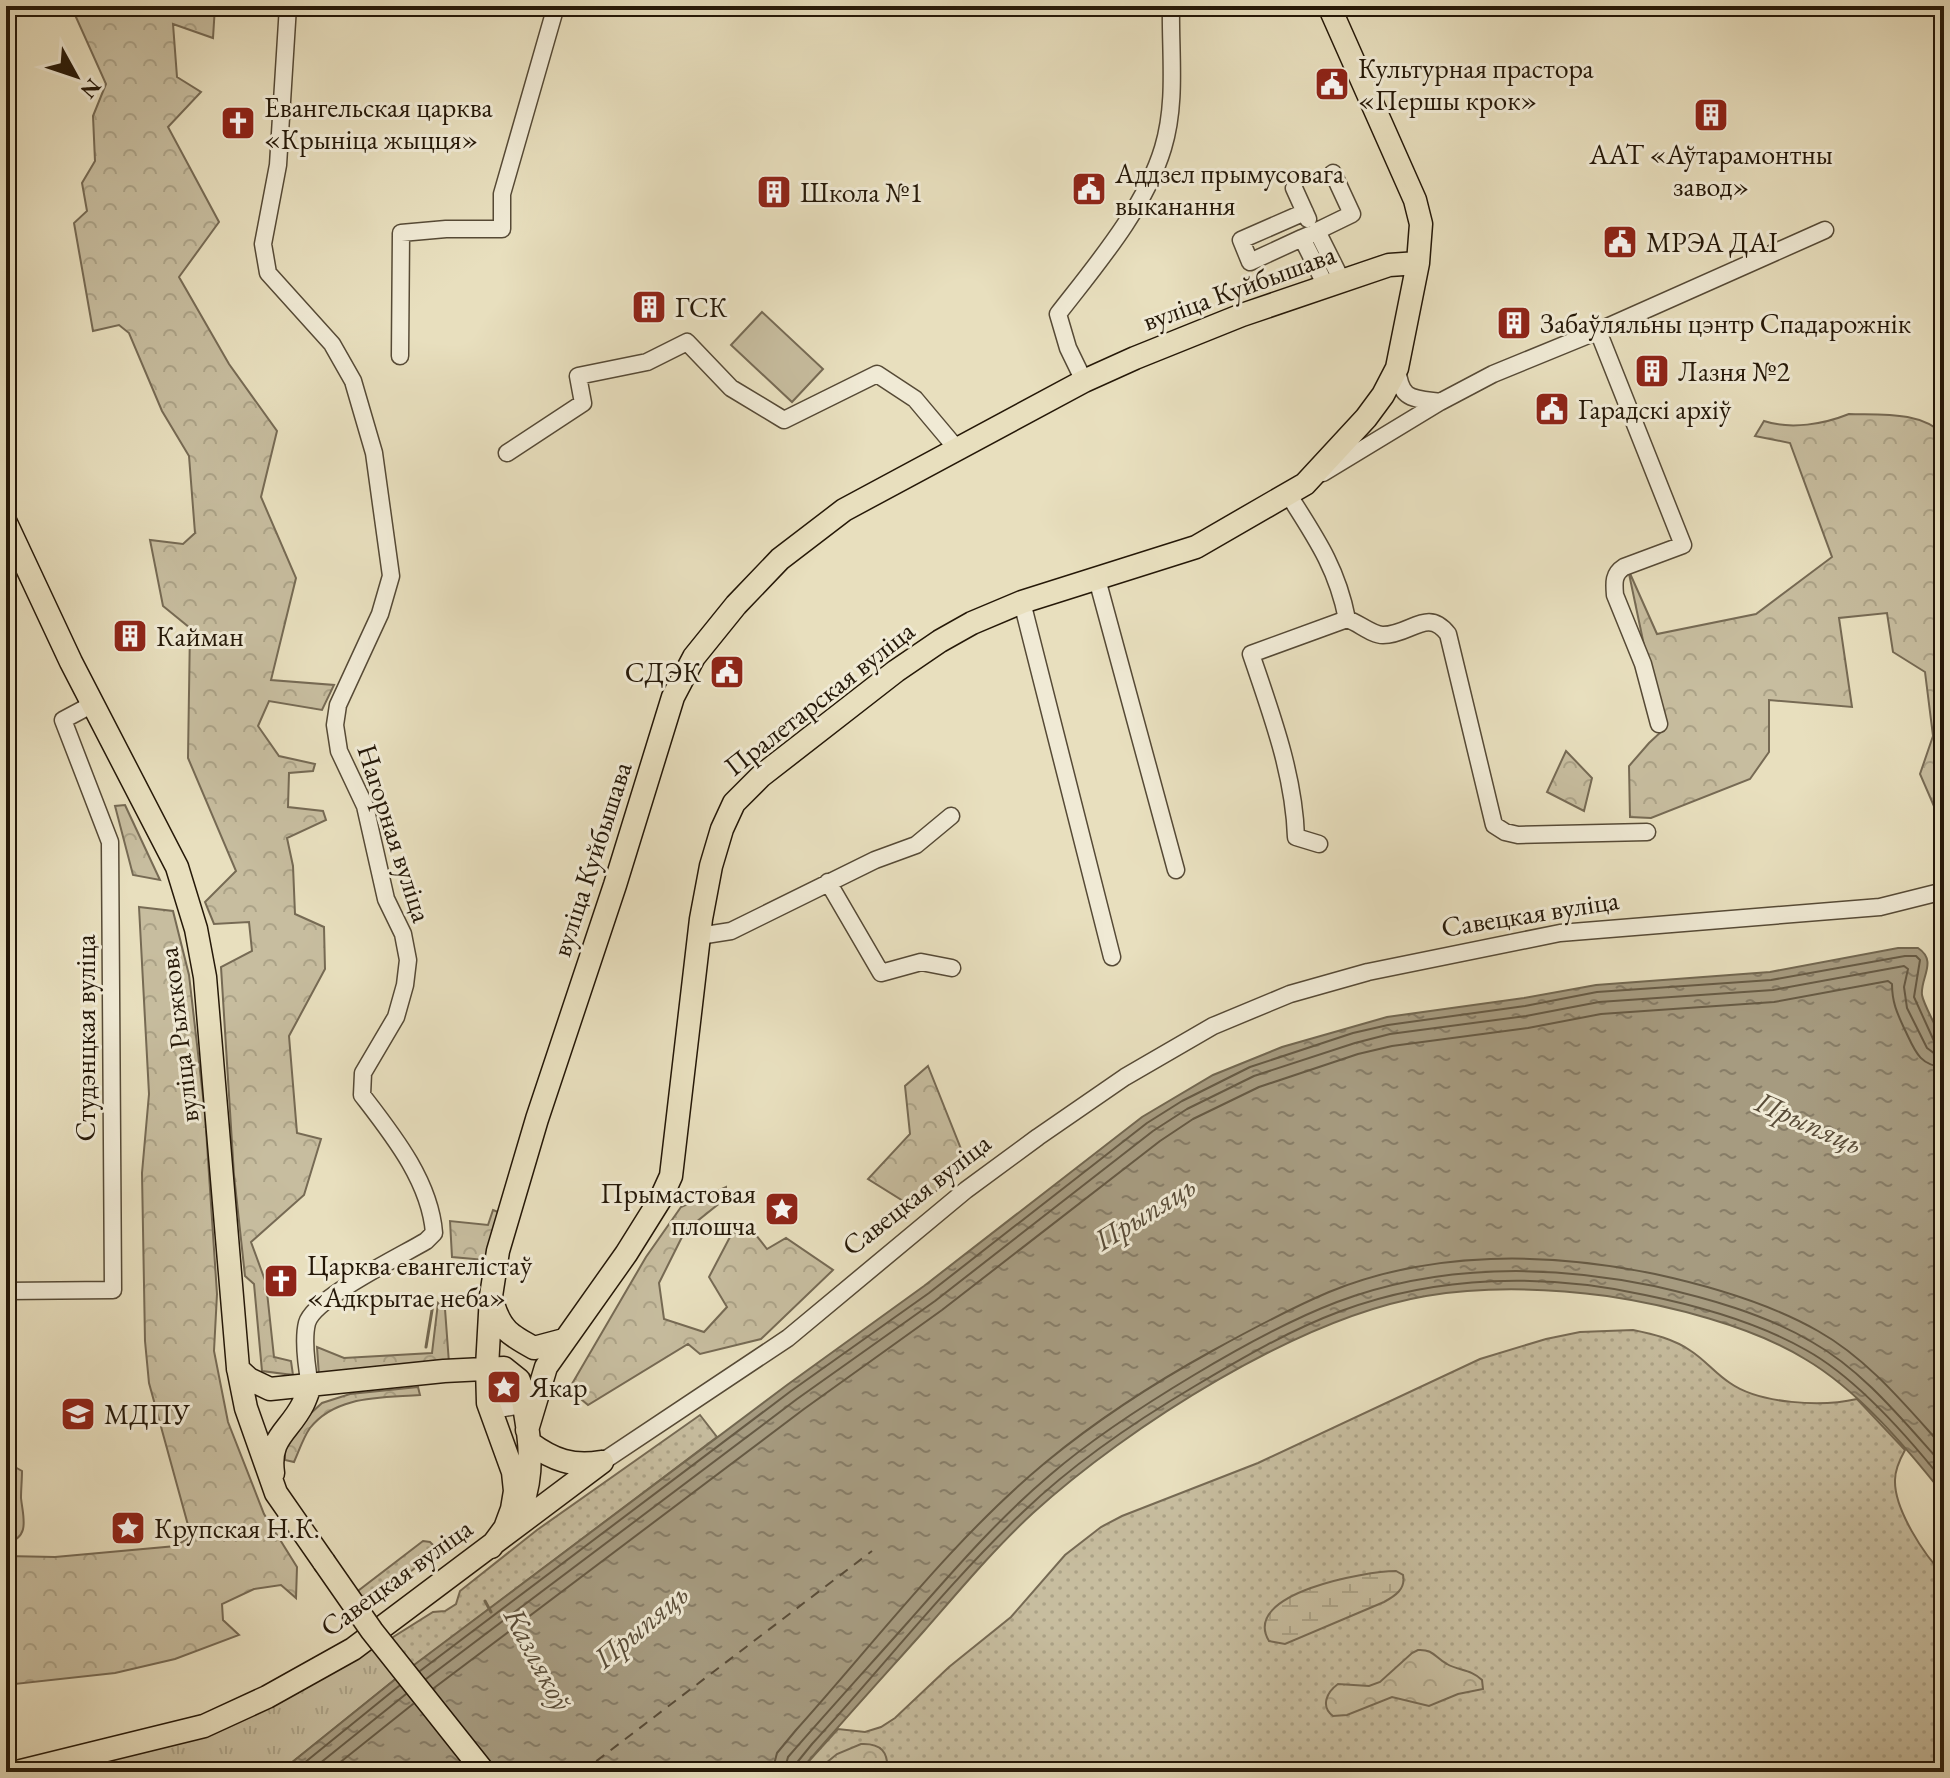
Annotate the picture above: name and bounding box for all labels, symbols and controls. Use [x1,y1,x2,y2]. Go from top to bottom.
north arrow [36,36,116,116]
place label: Культурная прастора «Першы крок» [1358,50,1595,118]
public building icon: Культурная прастора «Першы крок» [1313,65,1351,103]
text: N [74,72,108,105]
place label: Евангельская царква «Крыніца жыцця» [264,89,494,157]
building icon: ААТ «Аўтарамонтны завод» [1692,96,1730,134]
church icon: Евангельская царква «Крыніца жыцця» [219,104,257,142]
place label: ААТ «Аўтарамонтны завод» [1588,136,1833,204]
place label: Аддзел прымусовага выканання [1114,155,1345,223]
public building icon: Аддзел прымусовага выканання [1070,170,1108,208]
building icon: Школа №1 [755,173,793,211]
place label: Школа №1 [800,174,923,210]
public building icon: МРЭА ДАІ [1601,223,1639,261]
place label: МРЭА ДАІ [1646,224,1778,260]
street label: вуліца Куйбышава [1138,235,1341,339]
building icon: ГСК [630,288,668,326]
place label: ГСК [675,289,728,325]
building icon: Забаўляльны цэнтр Спадарожнік [1495,304,1533,342]
place label: Забаўляльны цэнтр Спадарожнік [1540,305,1911,341]
building icon: Лазня №2 [1633,352,1671,390]
place label: Лазня №2 [1678,353,1790,389]
public building icon: Гарадскі архіў [1533,390,1571,428]
place label: Гарадскі архіў [1578,391,1732,427]
street label: Пралетарская вуліца [716,612,922,784]
building icon: Кайман [111,617,149,655]
place label: Кайман [156,618,244,654]
public building icon: СДЭК [708,653,746,691]
place label: СДЭК [625,654,701,690]
street label: Нагорная вуліца [349,739,441,927]
street label: вуліца Куйбышава [543,756,640,961]
street label: Савецкая вуліца [1439,881,1622,945]
street label: Студэнцкая вуліца [67,934,103,1142]
street label: вуліца Рыжкова [149,944,207,1125]
water label: Прыпяць [1749,1081,1869,1163]
street label: Савецкая вуліца [834,1124,998,1263]
water label: Прыпяць [1086,1166,1203,1260]
place label: Прымастовая плошча [600,1175,757,1243]
place icon: Прымастовая плошча [763,1190,801,1228]
place label: Царква евангелістаў «Адкрытае неба» [307,1247,533,1315]
church icon: Царква евангелістаў «Адкрытае неба» [262,1262,300,1300]
place icon: Якар [485,1368,523,1406]
place label: Якар [529,1369,587,1405]
school or university icon: МДПУ [59,1395,97,1433]
place label: МДПУ [104,1396,190,1432]
place icon: Крупская Н.К. [109,1509,147,1547]
street label: Савецкая вуліца [313,1509,480,1644]
place label: Крупская Н.К. [154,1510,320,1546]
water label: Прыпяць [584,1574,697,1678]
water label: Казлякоў [495,1600,582,1717]

